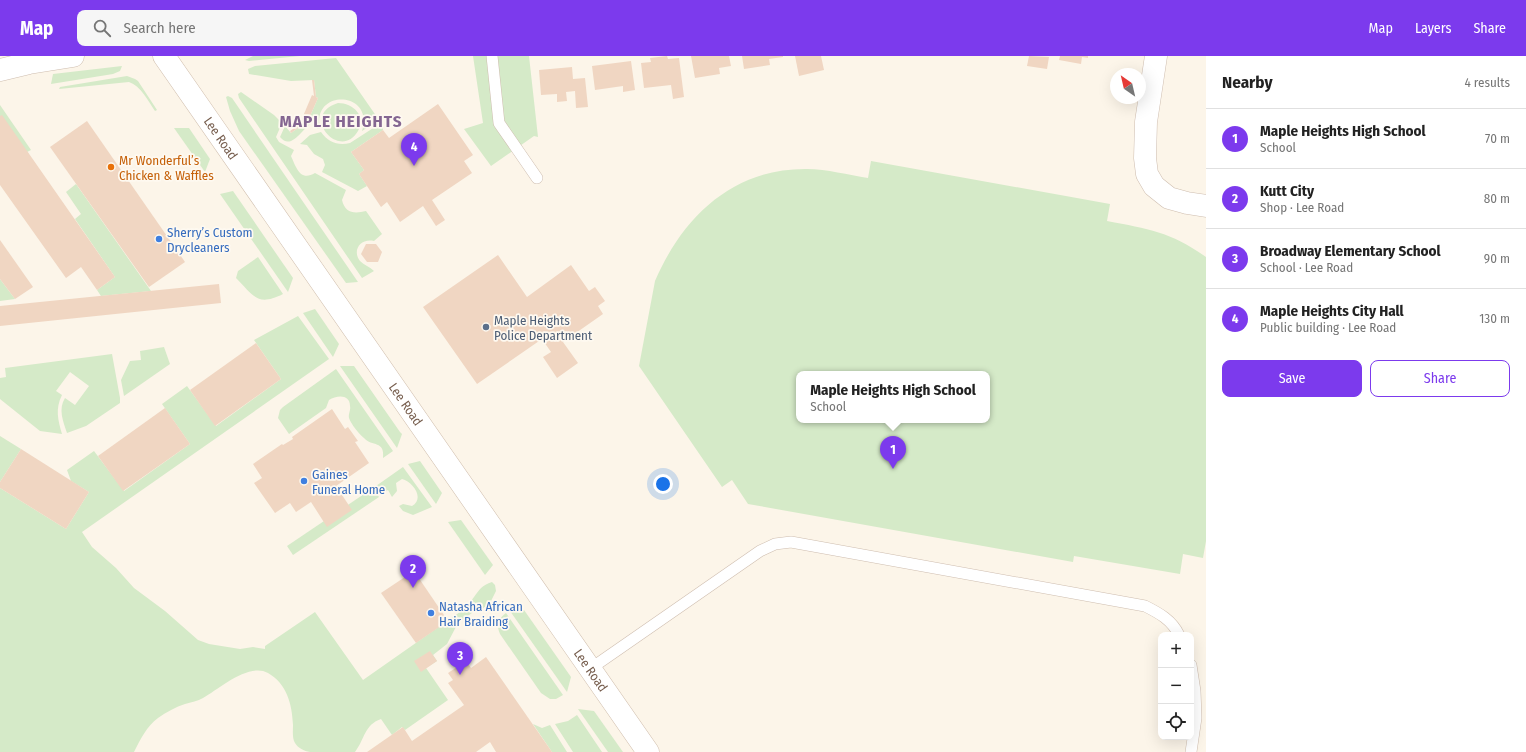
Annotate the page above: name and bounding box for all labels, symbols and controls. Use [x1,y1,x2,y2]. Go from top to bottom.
search box [77,10,357,46]
text: Map [20,17,53,40]
icon: search [91,17,113,39]
text: Search here [123,19,196,37]
text: Map [1369,20,1393,37]
text: Layers [1415,20,1451,37]
text: Share [1473,20,1506,37]
north arrow [1110,68,1146,104]
text: Nearby [1222,72,1273,93]
text: 4 results [1464,75,1510,90]
district label: MAPLE HEIGHTS [279,111,403,132]
street label: Lee Road [201,114,241,163]
text: Maple Heights High School [1260,122,1426,140]
text: 1 [1232,131,1238,146]
text: 70 m [1485,131,1510,146]
pin: 4 [401,133,427,166]
text: School [1260,140,1296,155]
place label: Mr Wonderful’s Chicken & Waffles [119,153,214,183]
marker: Mr Wonderful’s Chicken & Waffles [106,162,116,172]
text: Kutt City [1260,182,1314,200]
text: 2 [1232,191,1238,206]
text: 80 m [1484,191,1510,206]
text: Shop · Lee Road [1260,200,1344,215]
place label: Sherry’s Custom Drycleaners [167,225,252,255]
marker: Sherry’s Custom Drycleaners [154,234,164,244]
text: Broadway Elementary School [1260,242,1441,260]
text: 3 [1232,251,1238,266]
text: 90 m [1484,251,1510,266]
text: School · Lee Road [1260,260,1353,275]
text: Maple Heights City Hall [1260,302,1404,320]
text: 4 [1232,311,1238,326]
text: 130 m [1479,311,1510,326]
place label: Maple Heights Police Department [494,313,593,343]
text: Public building · Lee Road [1260,320,1396,335]
marker: Maple Heights Police Department [481,322,491,332]
button: Save [1222,360,1362,397]
button: Share [1370,360,1510,397]
popup [796,371,990,423]
street label: Lee Road [386,380,426,429]
text: Maple Heights High School [810,381,976,399]
text: School [810,399,846,414]
pin: 1 [880,436,906,469]
place label: Gaines Funeral Home [312,467,385,497]
your location [653,474,673,494]
marker: Gaines Funeral Home [299,476,309,486]
pin: 2 [400,555,426,588]
place label: Natasha African Hair Braiding [439,599,523,629]
marker: Natasha African Hair Braiding [426,608,436,618]
map controls [1158,632,1194,740]
button: + [1158,632,1194,668]
pin: 3 [447,642,473,675]
street label: Lee Road [571,646,611,695]
button: − [1158,668,1194,704]
button: locate [1158,704,1194,740]

